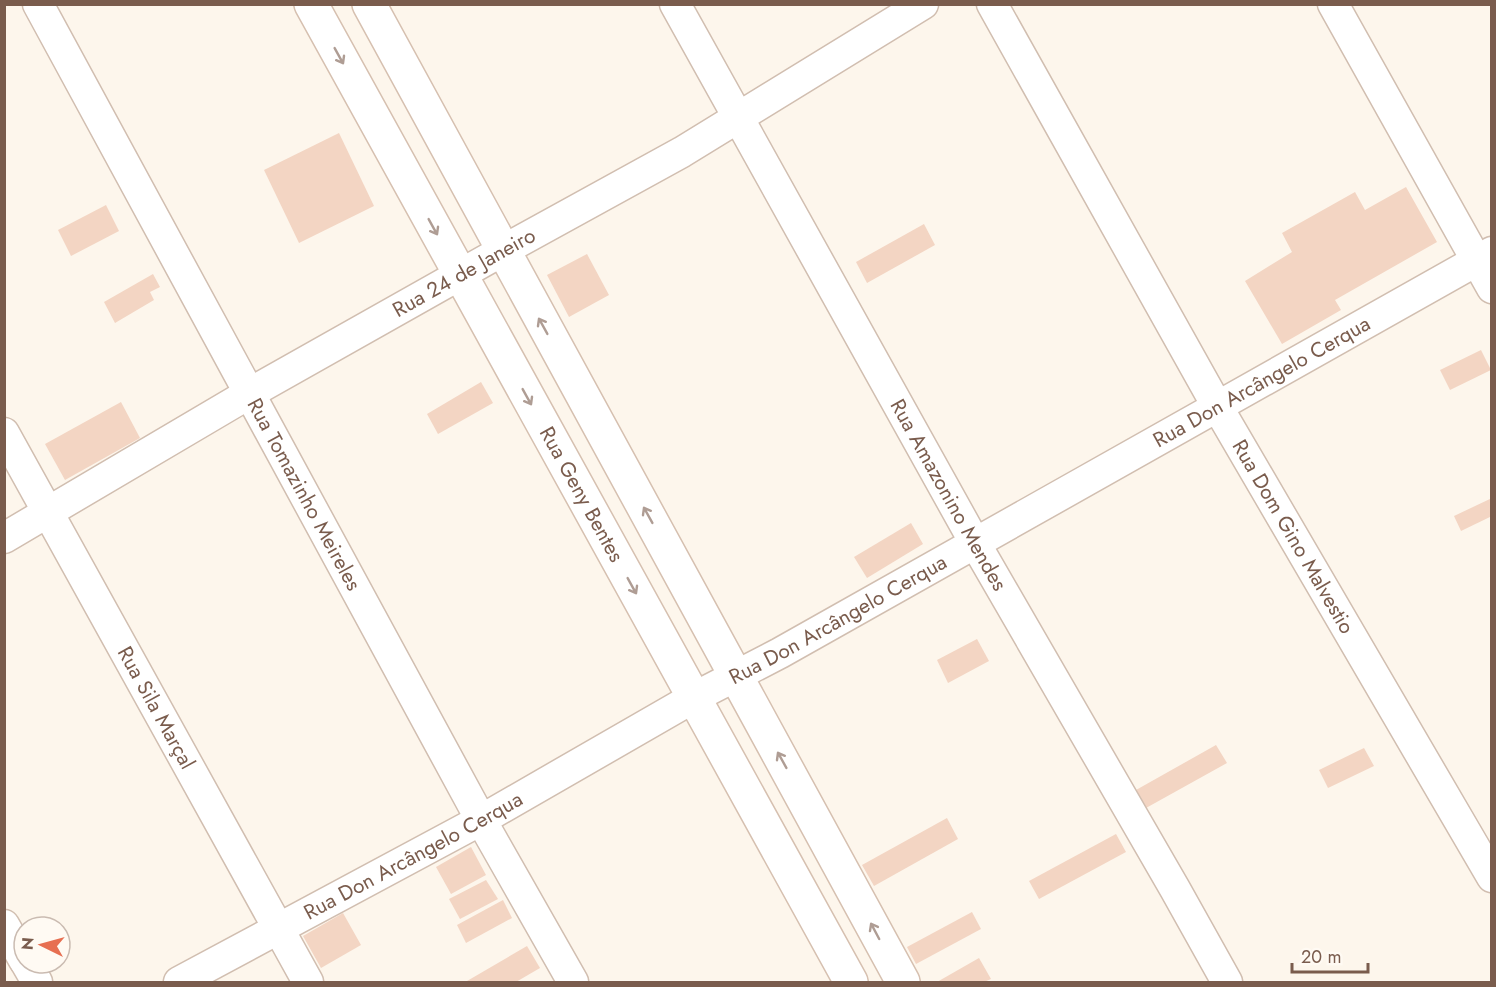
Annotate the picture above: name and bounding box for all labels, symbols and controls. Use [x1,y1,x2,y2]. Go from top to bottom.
one-way arrow [333,47,345,64]
one-way arrow [428,217,439,235]
street label: Rua 24 de Janeiro [387,220,541,325]
street label: Rua Don Arcângelo Cerqua [1148,309,1376,455]
one-way arrow [537,318,549,335]
one-way arrow [522,388,533,406]
street label: Rua Tomazinho Meireles [240,393,369,596]
street label: Rua Amazonino Mendes [883,393,1015,596]
street label: Rua Geny Bentes [532,421,631,567]
street label: Rua Dom Gino Malvestio [1225,434,1362,639]
one-way arrow [642,507,654,524]
street label: Rua Don Arcângelo Cerqua [724,547,952,692]
one-way arrow [627,577,638,595]
street label: Rua Sila Marçal [110,641,202,775]
one-way arrow [776,751,787,769]
street label: Rua Don Arcângelo Cerqua [298,784,528,927]
north arrow [12,915,72,975]
one-way arrow [869,923,881,940]
text: N [16,936,40,951]
scale bar [1292,936,1368,974]
text: 20 m [1301,944,1341,970]

